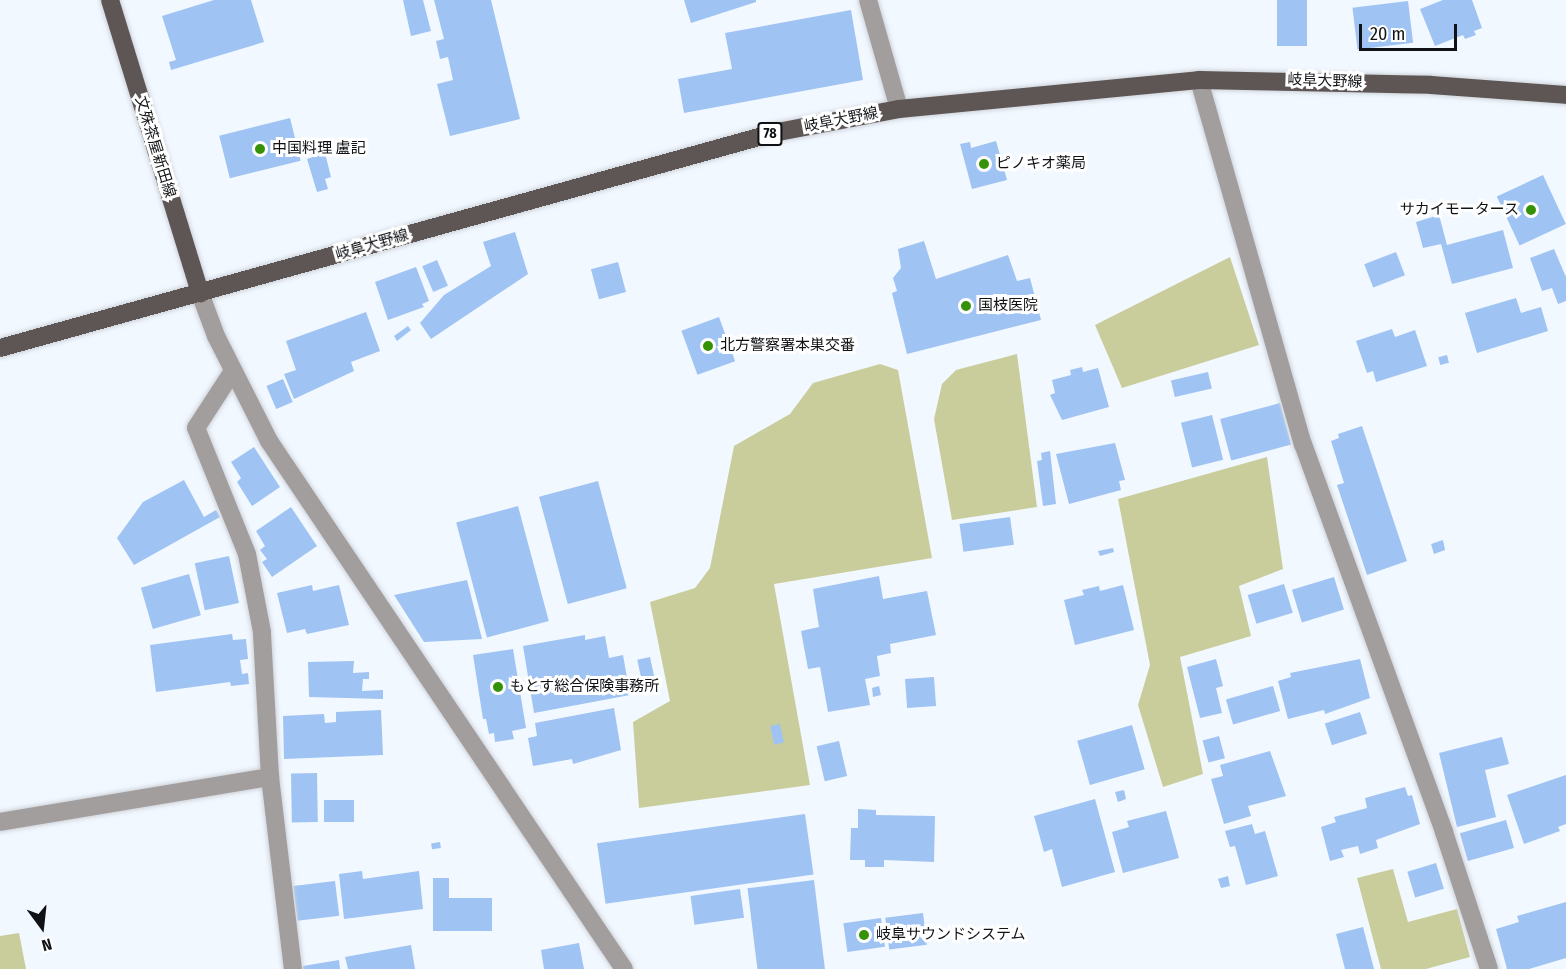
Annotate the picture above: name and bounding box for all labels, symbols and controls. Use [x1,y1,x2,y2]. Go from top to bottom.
scale bar [1362,12,1460,50]
text: 20 m [1370,23,1405,45]
street label: 岐阜大野線 [1287,71,1363,91]
street label: 文殊茶屋新田線 [131,94,179,200]
street label: 岐阜大野線 [802,104,880,136]
road number: 78 [756,123,784,145]
place label: 中国料理 盧記 [272,140,366,158]
marker: 中国料理 盧記 [253,142,267,156]
place label: ピノキオ薬局 [996,155,1086,173]
marker: ピノキオ薬局 [977,157,991,171]
place label: サカイモータース [1399,201,1519,219]
marker: サカイモータース [1524,203,1538,217]
street label: 岐阜大野線 [333,226,411,264]
place label: 国枝医院 [978,297,1038,315]
marker: 国枝医院 [959,299,973,313]
place label: 北方警察署本巣交番 [720,337,855,355]
marker: 北方警察署本巣交番 [701,339,715,353]
place label: もとす総合保険事務所 [510,678,660,696]
marker: もとす総合保険事務所 [491,680,505,694]
north arrow [12,897,72,957]
place label: 岐阜サウンドシステム [876,926,1026,944]
marker: 岐阜サウンドシステム [857,928,871,942]
text: N [40,934,54,955]

